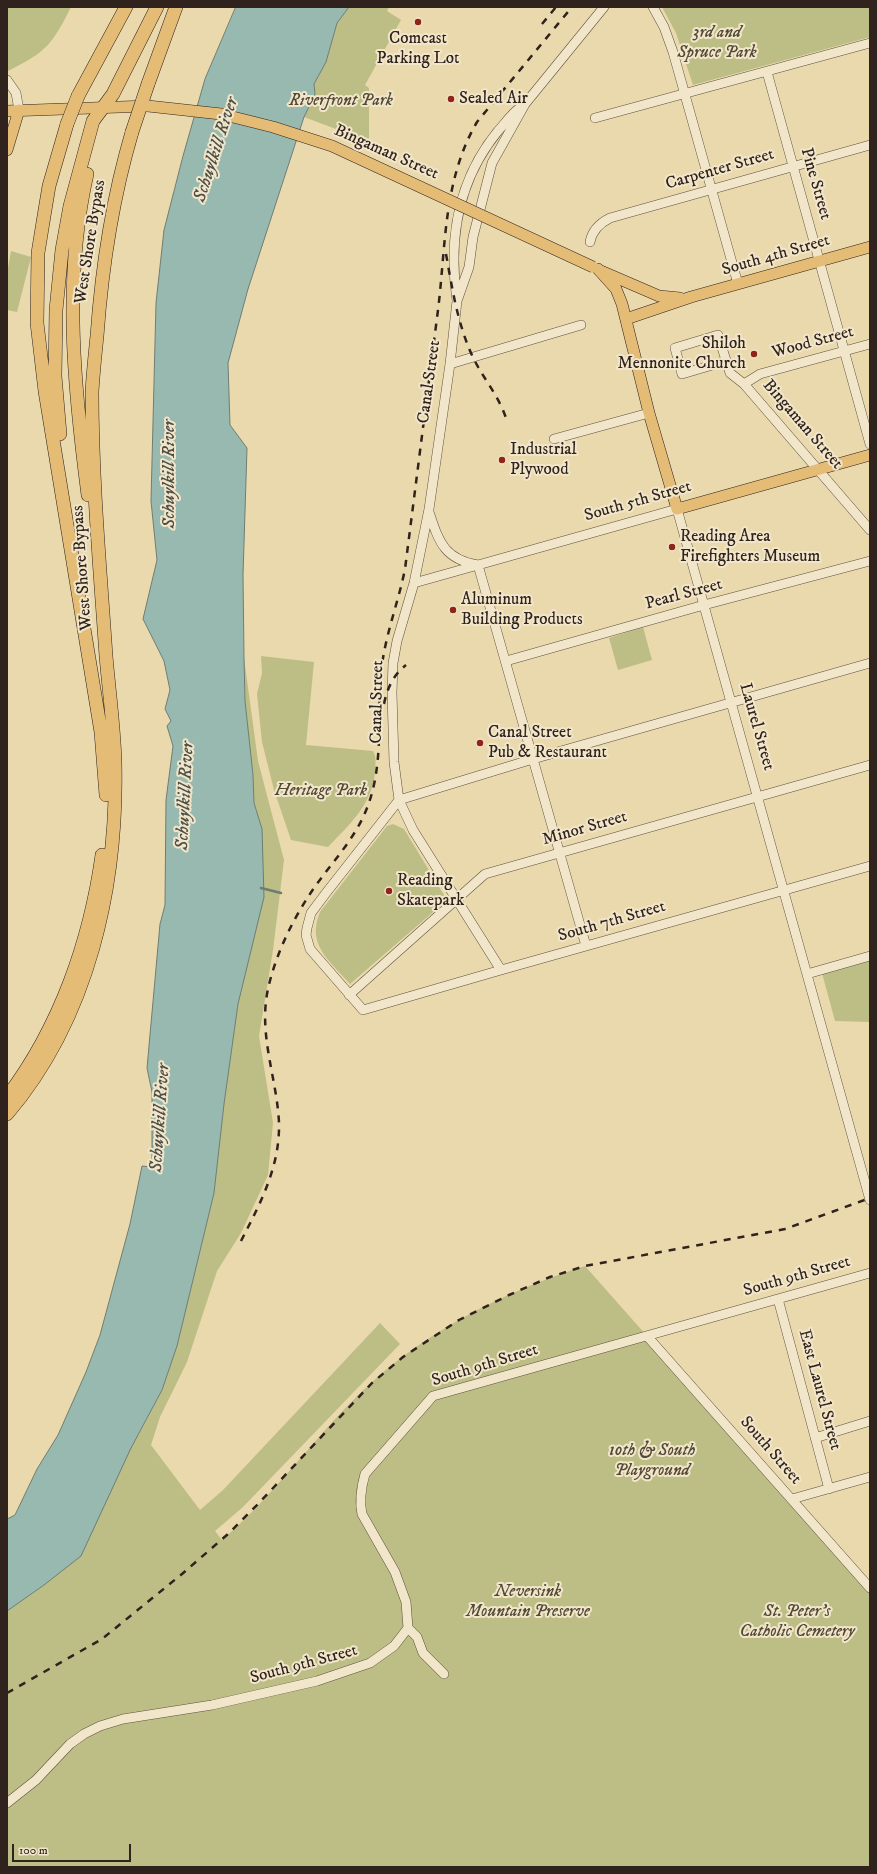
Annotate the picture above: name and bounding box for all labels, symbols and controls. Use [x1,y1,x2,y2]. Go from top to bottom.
marker: Comcast Parking Lot [413,17,423,27]
park label: 3rd and Spruce Park [677,23,757,63]
place label: Comcast Parking Lot [377,29,459,69]
place label: Sealed Air [459,89,528,109]
park label: Riverfront Park [289,91,393,111]
marker: Sealed Air [446,94,456,104]
water label: Schuylkill River [190,95,244,205]
street label: Bingaman Street [331,121,441,185]
street label: Carpenter Street [663,145,777,195]
street label: Pine Street [795,146,835,222]
street label: West Shore Bypass [71,178,111,306]
street label: South 4th Street [720,231,832,281]
street label: Wood Street [770,322,856,364]
place label: Shiloh Mennonite Church [618,334,746,374]
street label: Canal Street [414,339,446,425]
marker: Shiloh Mennonite Church [749,349,759,359]
street label: Bingaman Street [758,376,846,474]
water label: Schuylkill River [159,420,181,528]
place label: Industrial Plywood [510,440,577,480]
marker: Industrial Plywood [497,455,507,465]
street label: South 5th Street [582,477,694,527]
street label: West Shore Bypass [68,505,98,631]
place label: Reading Area Firefighters Museum [680,527,820,567]
marker: Reading Area Firefighters Museum [667,542,677,552]
street label: Pearl Street [643,575,725,615]
place label: Aluminum Building Products [461,590,583,630]
marker: Aluminum Building Products [448,605,458,615]
street label: Canal Street [367,660,389,744]
street label: Laurel Street [734,681,778,773]
place label: Canal Street Pub & Restaurant [488,723,607,763]
marker: Canal Street Pub & Restaurant [475,738,485,748]
water label: Schuylkill River [172,741,200,851]
park label: Heritage Park [275,781,367,801]
street label: Minor Street [540,807,630,851]
place label: Reading Skatepark [397,871,464,911]
marker: Reading Skatepark [384,886,394,896]
street label: South 7th Street [556,897,668,947]
water label: Schuylkill River [146,1063,176,1173]
street label: South 9th Street [741,1252,853,1302]
street label: East Laurel Street [793,1327,845,1453]
street label: South 9th Street [429,1340,541,1392]
street label: South Street [735,1413,805,1489]
park label: 10th & South Playground [609,1441,695,1481]
park label: Neversink Mountain Preserve [466,1582,590,1622]
park label: St. Peter's Catholic Cemetery [739,1602,855,1642]
street label: South 9th Street [248,1641,360,1689]
scale bar [14,1836,133,1862]
text: 100 m [19,1843,48,1858]

